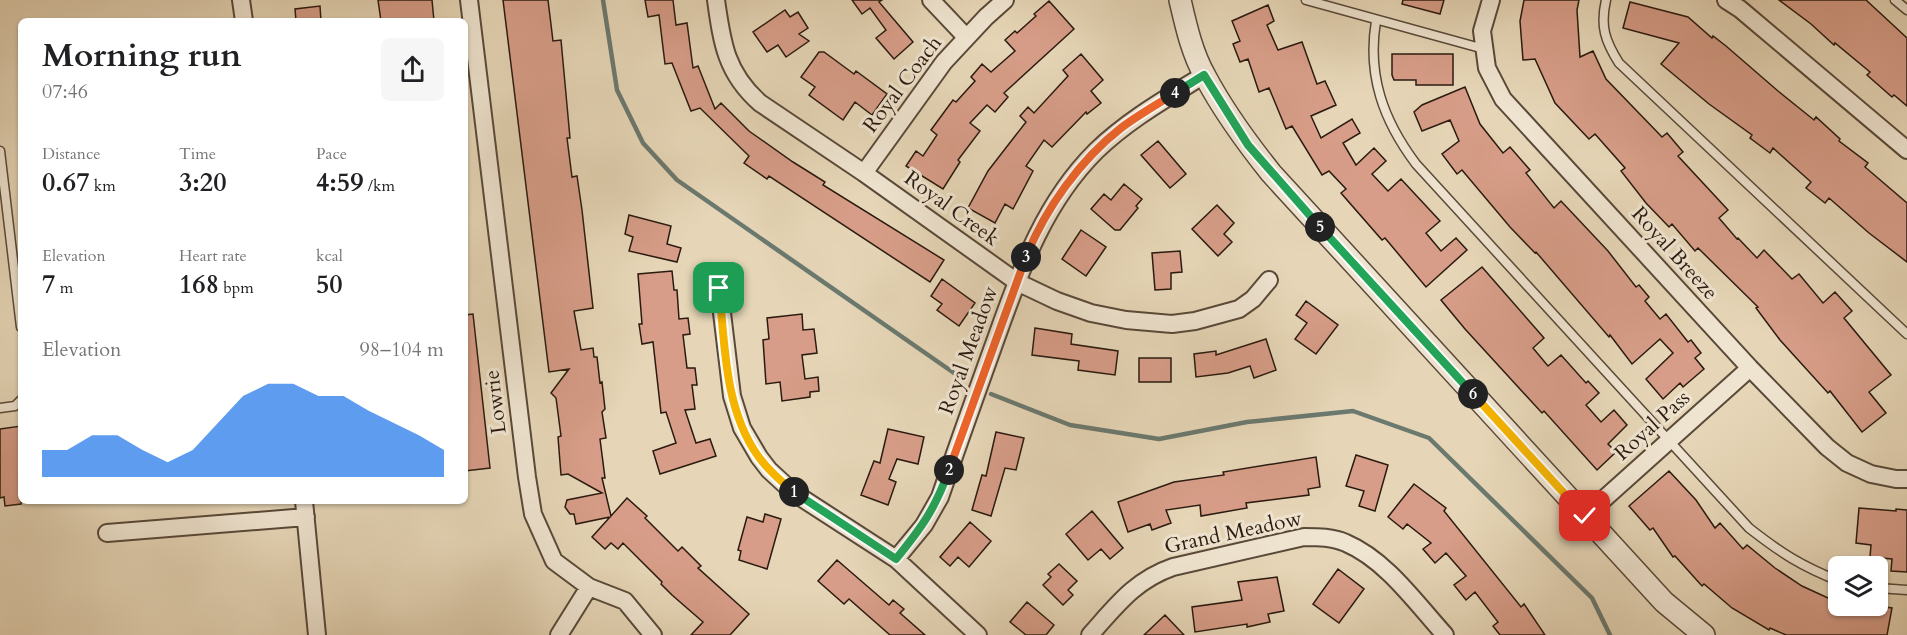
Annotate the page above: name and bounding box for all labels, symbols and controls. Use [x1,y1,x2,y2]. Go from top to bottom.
street label: Royal Coach [856,29,949,139]
text: Morning run [42,33,242,78]
button: share [381,38,444,101]
text: 07:46 [42,78,88,105]
pin: 4 [1160,78,1190,108]
text: 4 [1171,82,1179,104]
text: Distance [42,143,100,165]
text: Time [179,143,216,165]
text: Pace [316,143,347,165]
street label: Royal Creek [898,164,1006,253]
text: 0.67 [42,165,90,200]
text: 3:20 [179,165,227,200]
text: 4:59 [316,165,364,200]
text: km [90,175,116,197]
text: /km [364,175,395,197]
street label: Royal Breeze [1625,200,1725,307]
pin: 5 [1305,212,1335,242]
text: 5 [1316,216,1324,238]
pin: 3 [1011,242,1041,272]
text: Elevation [42,245,106,267]
text: Heart rate [179,245,247,267]
text: kcal [316,245,343,267]
text: 3 [1022,246,1030,268]
pin [693,262,744,313]
text: 7 [42,267,55,302]
text: 168 [179,267,219,302]
text: 50 [316,267,343,302]
icon: arrive [702,271,735,304]
text: m [55,277,73,299]
text: bpm [219,277,254,299]
street label: Royal Meadow [932,282,1005,418]
text: Elevation [42,336,121,363]
text: 98–104 m [359,336,444,363]
street label: Lowrie [477,368,514,435]
pin: 6 [1458,379,1488,409]
text: 6 [1469,383,1477,405]
street label: Royal Pass [1608,384,1696,467]
pin: 2 [934,455,964,485]
text: 2 [945,459,953,481]
pin: 1 [779,477,809,507]
text: 1 [790,481,798,503]
pin [1559,490,1610,541]
icon: check [1568,499,1601,532]
street label: Grand Meadow [1162,504,1305,561]
map controls [1828,556,1888,616]
button: layers [1828,556,1888,616]

